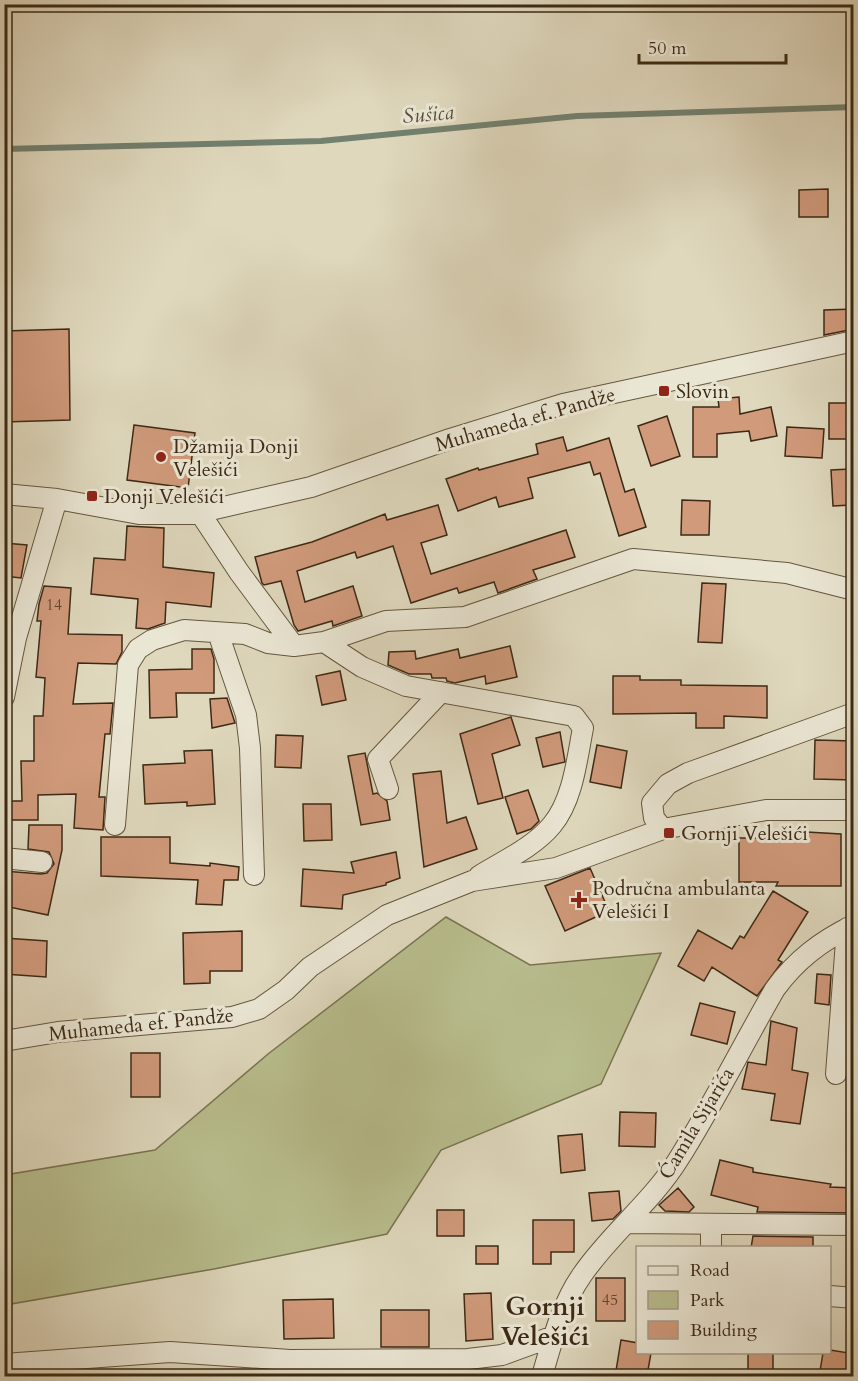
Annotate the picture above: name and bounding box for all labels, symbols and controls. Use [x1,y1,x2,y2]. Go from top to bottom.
scale bar [639,27,786,65]
text: 50 m [648,36,687,61]
water label: Sušica [401,98,455,131]
place label: Slovin [676,378,730,405]
street label: Muhameda ef. Pandže [432,381,618,458]
marker: Slovin [657,384,671,398]
place label: Džamija Donji Velešići [173,433,299,483]
marker: Džamija Donji Velešići [154,450,168,464]
place label: Donji Velešići [104,483,224,510]
marker: Donji Velešići [85,489,99,503]
house number: 14 [46,594,62,616]
place label: Gornji Velešići [681,820,808,847]
marker: Gornji Velešići [662,826,676,840]
place label: Područna ambulanta Velešići I [592,875,766,925]
marker: Područna ambulanta Velešići I [570,891,588,909]
street label: Muhameda ef. Pandže [47,1001,235,1048]
street label: Ćamila Sijarića [652,1062,741,1184]
legend [636,1246,831,1354]
text: Road [690,1258,730,1283]
text: Park [690,1288,725,1313]
district label: Gornji Velešići [501,1289,589,1354]
house number: 45 [602,1289,618,1311]
text: Building [690,1318,758,1343]

